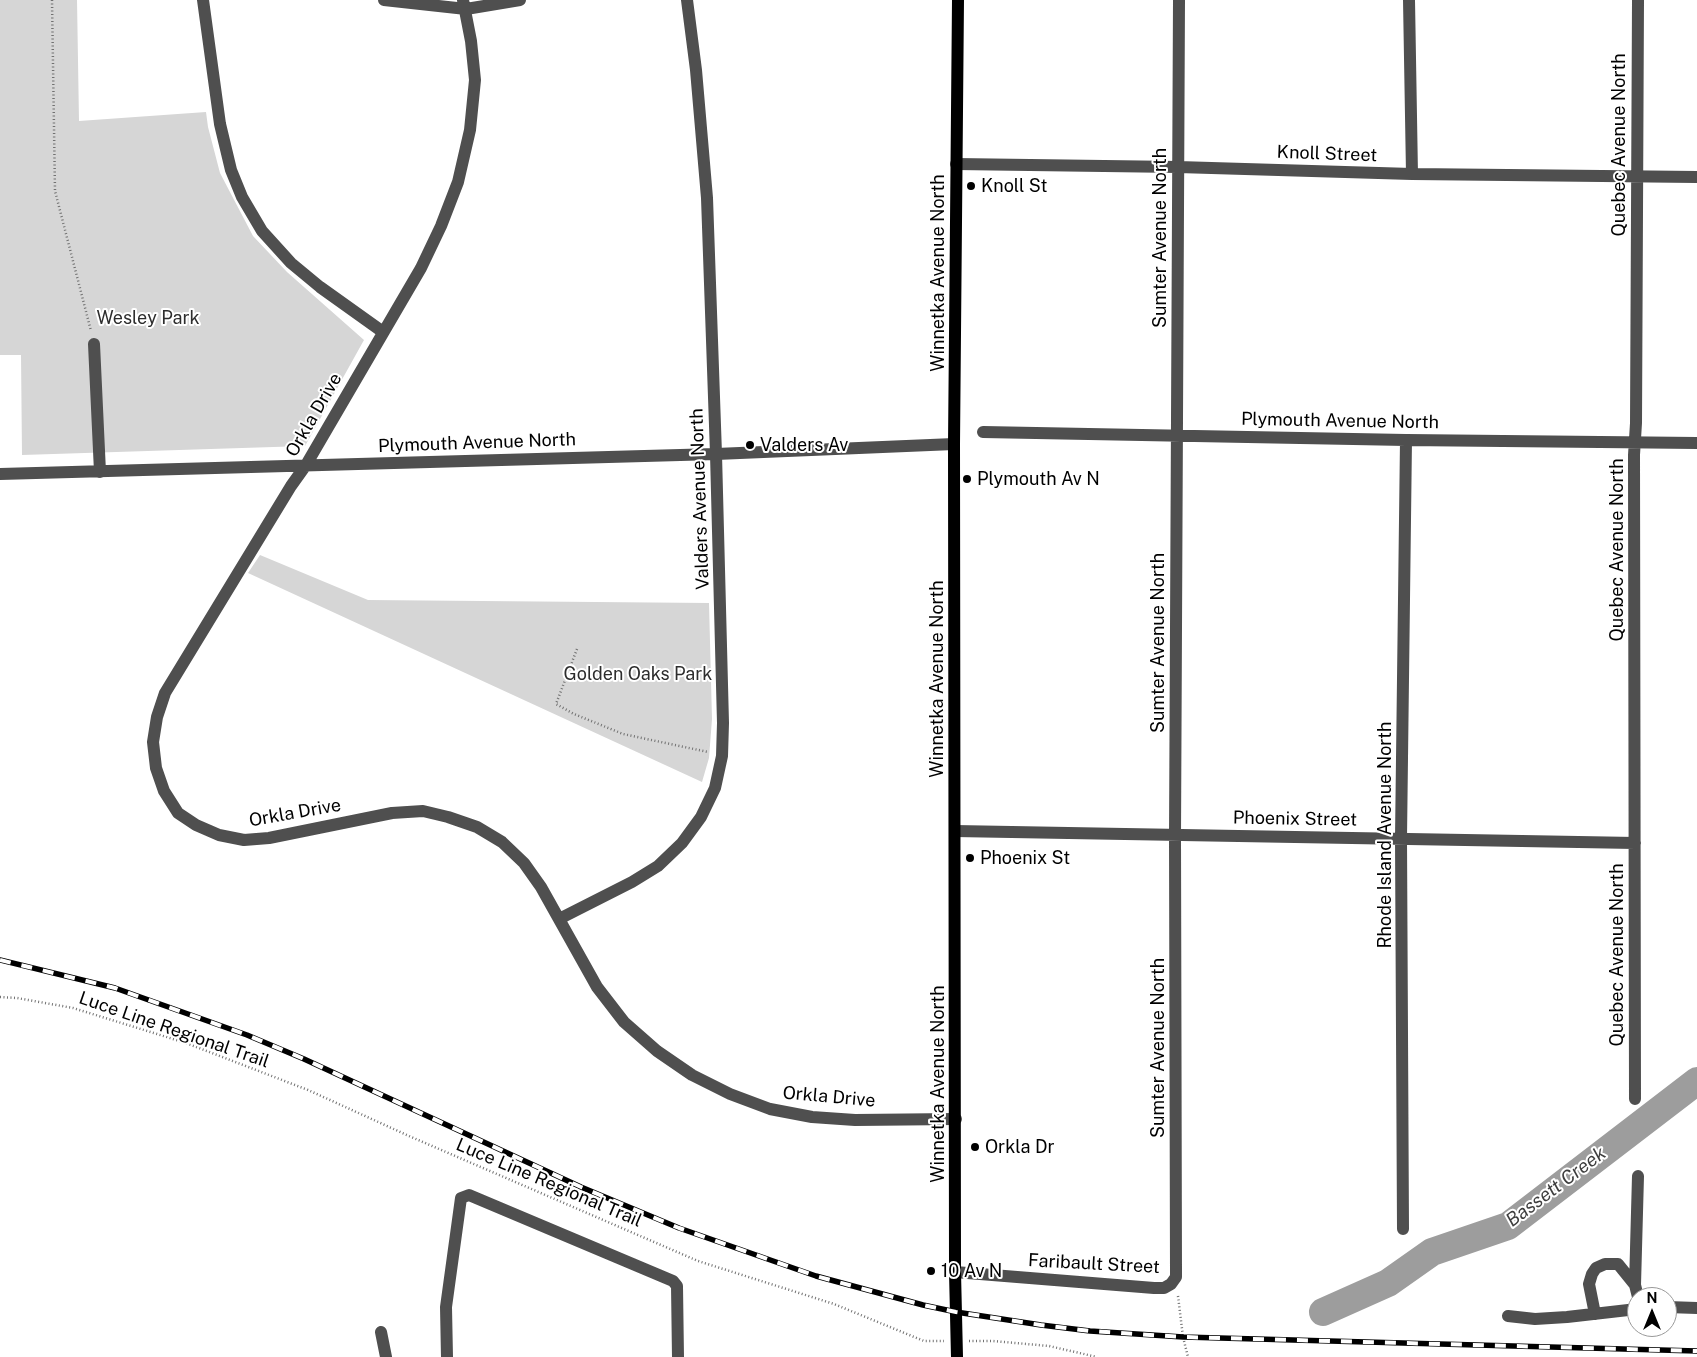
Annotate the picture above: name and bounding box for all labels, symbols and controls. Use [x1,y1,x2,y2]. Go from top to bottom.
street label: Quebec Avenue North [1608,53,1630,237]
street label: Knoll Street [1276,141,1378,167]
street label: Sumter Avenue North [1149,148,1171,328]
street label: Winnetka Avenue North [927,174,949,372]
place label: Knoll St [981,175,1048,197]
marker: Knoll St [965,180,977,192]
park label: Wesley Park [96,307,200,329]
street label: Orkla Drive [281,369,347,461]
street label: Valders Avenue North [686,408,714,590]
street label: Plymouth Avenue North [1241,408,1439,434]
street label: Plymouth Avenue North [378,429,576,457]
place label: Valders Av [760,434,848,456]
marker: Valders Av [744,439,756,451]
street label: Quebec Avenue North [1606,458,1628,642]
place label: Plymouth Av N [977,468,1100,490]
marker: Plymouth Av N [961,473,973,485]
street label: Sumter Avenue North [1147,553,1169,733]
street label: Winnetka Avenue North [926,580,948,778]
park label: Golden Oaks Park [564,663,712,685]
street label: Rhode Island Avenue North [1374,722,1396,948]
street label: Orkla Drive [247,794,343,832]
street label: Phoenix Street [1233,807,1357,831]
place label: Phoenix St [980,847,1070,869]
marker: Phoenix St [964,852,976,864]
street label: Quebec Avenue North [1606,863,1628,1047]
street label: Sumter Avenue North [1147,958,1169,1138]
street label: Winnetka Avenue North [927,985,949,1183]
street label: Luce Line Regional Trail [76,987,272,1073]
street label: Orkla Drive [782,1082,876,1112]
street label: Luce Line Regional Trail [453,1134,645,1232]
place label: Orkla Dr [985,1136,1054,1158]
marker: Orkla Dr [969,1141,981,1153]
water label: Bassett Creek [1502,1142,1610,1232]
street label: Faribault Street [1028,1250,1160,1278]
place label: 10 Av N [941,1260,1002,1282]
marker: 10 Av N [925,1265,937,1277]
north arrow [1627,1287,1677,1337]
text: N [1647,1290,1657,1306]

